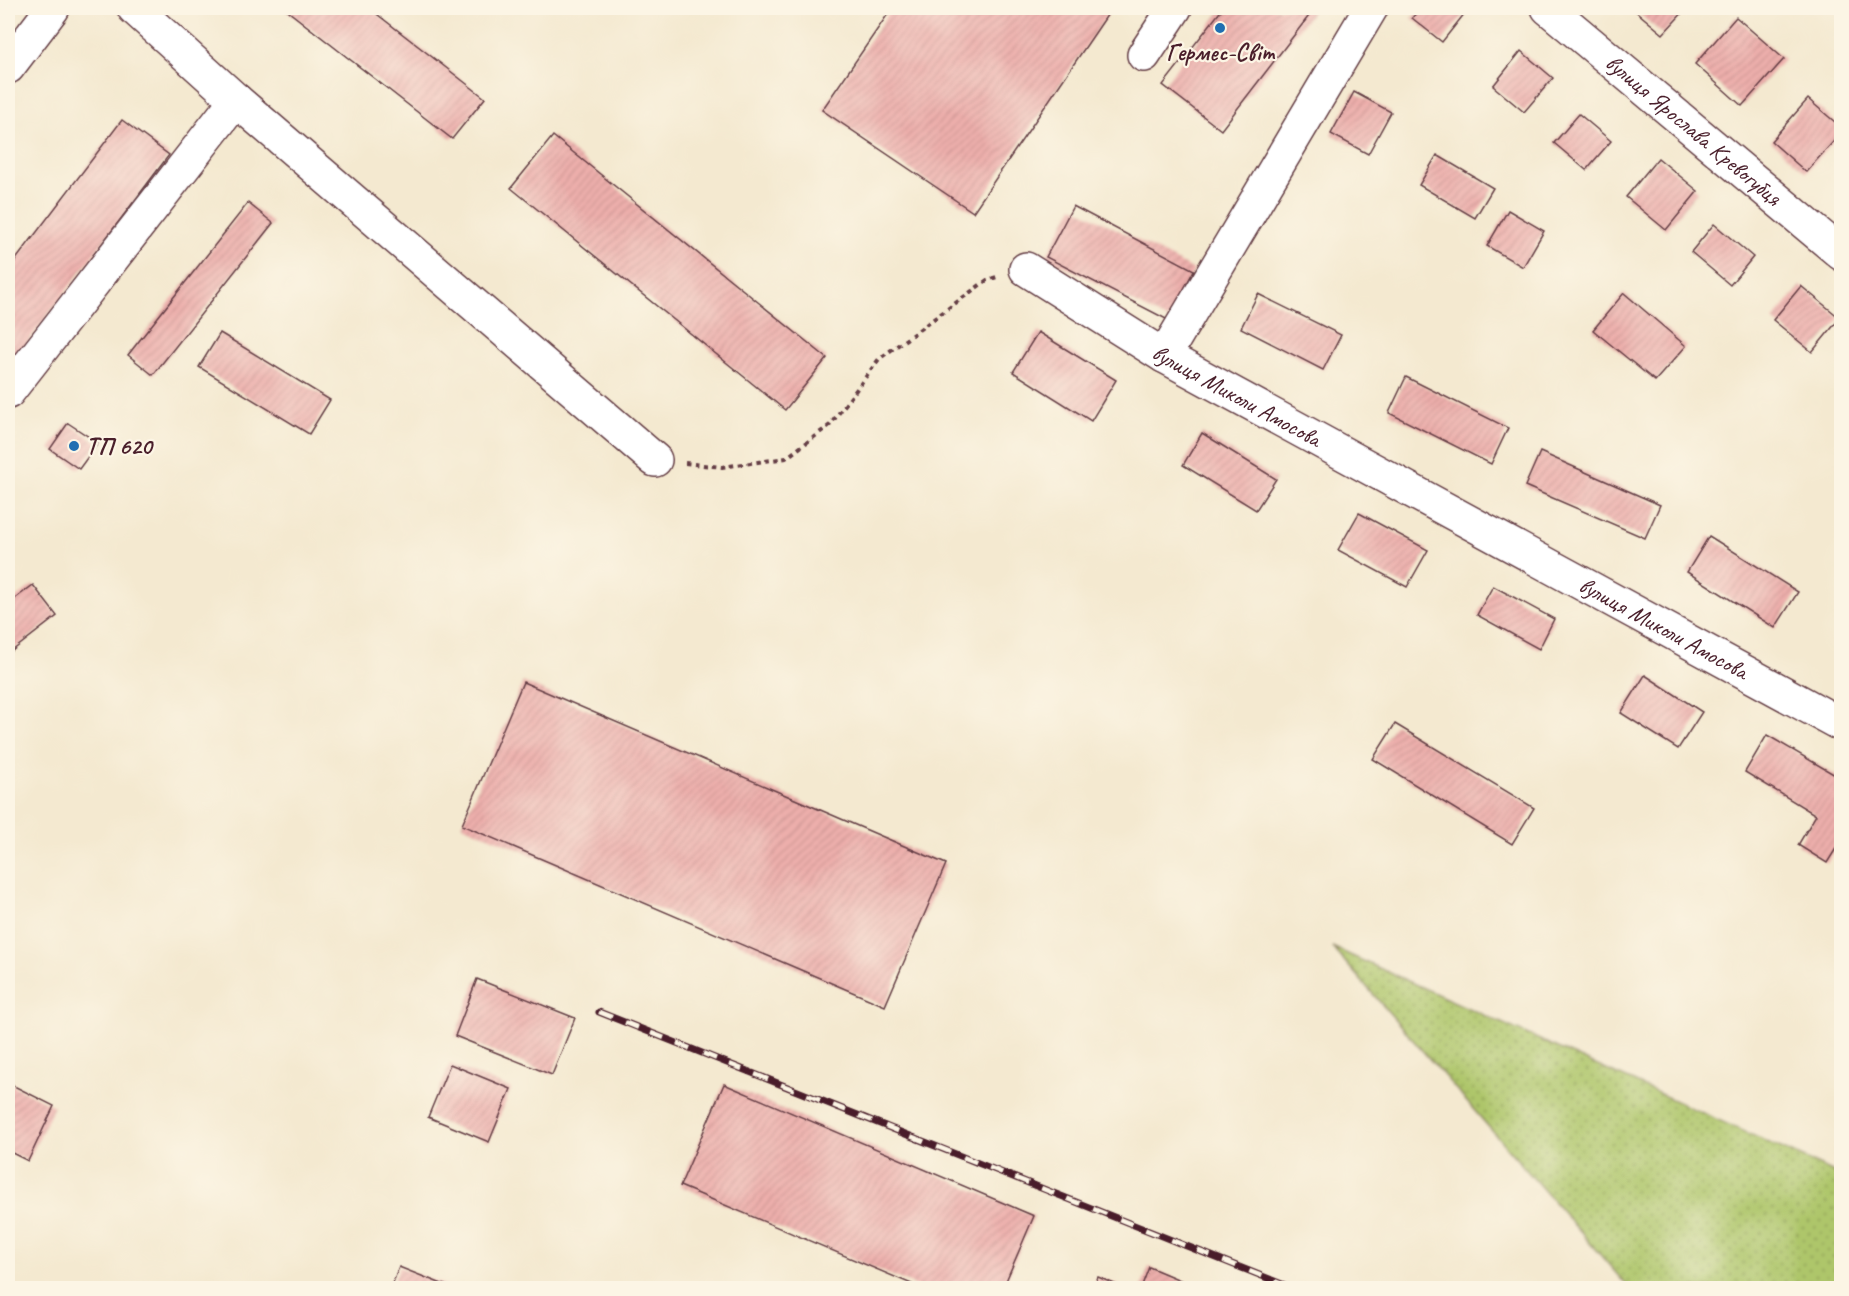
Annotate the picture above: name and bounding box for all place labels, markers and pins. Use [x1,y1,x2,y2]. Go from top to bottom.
marker: Гермес-Світ [1213,21,1227,35]
place label: Гермес-Світ [1166,37,1276,67]
place label: ТП 620 [86,431,154,461]
marker: ТП 620 [67,439,81,453]

